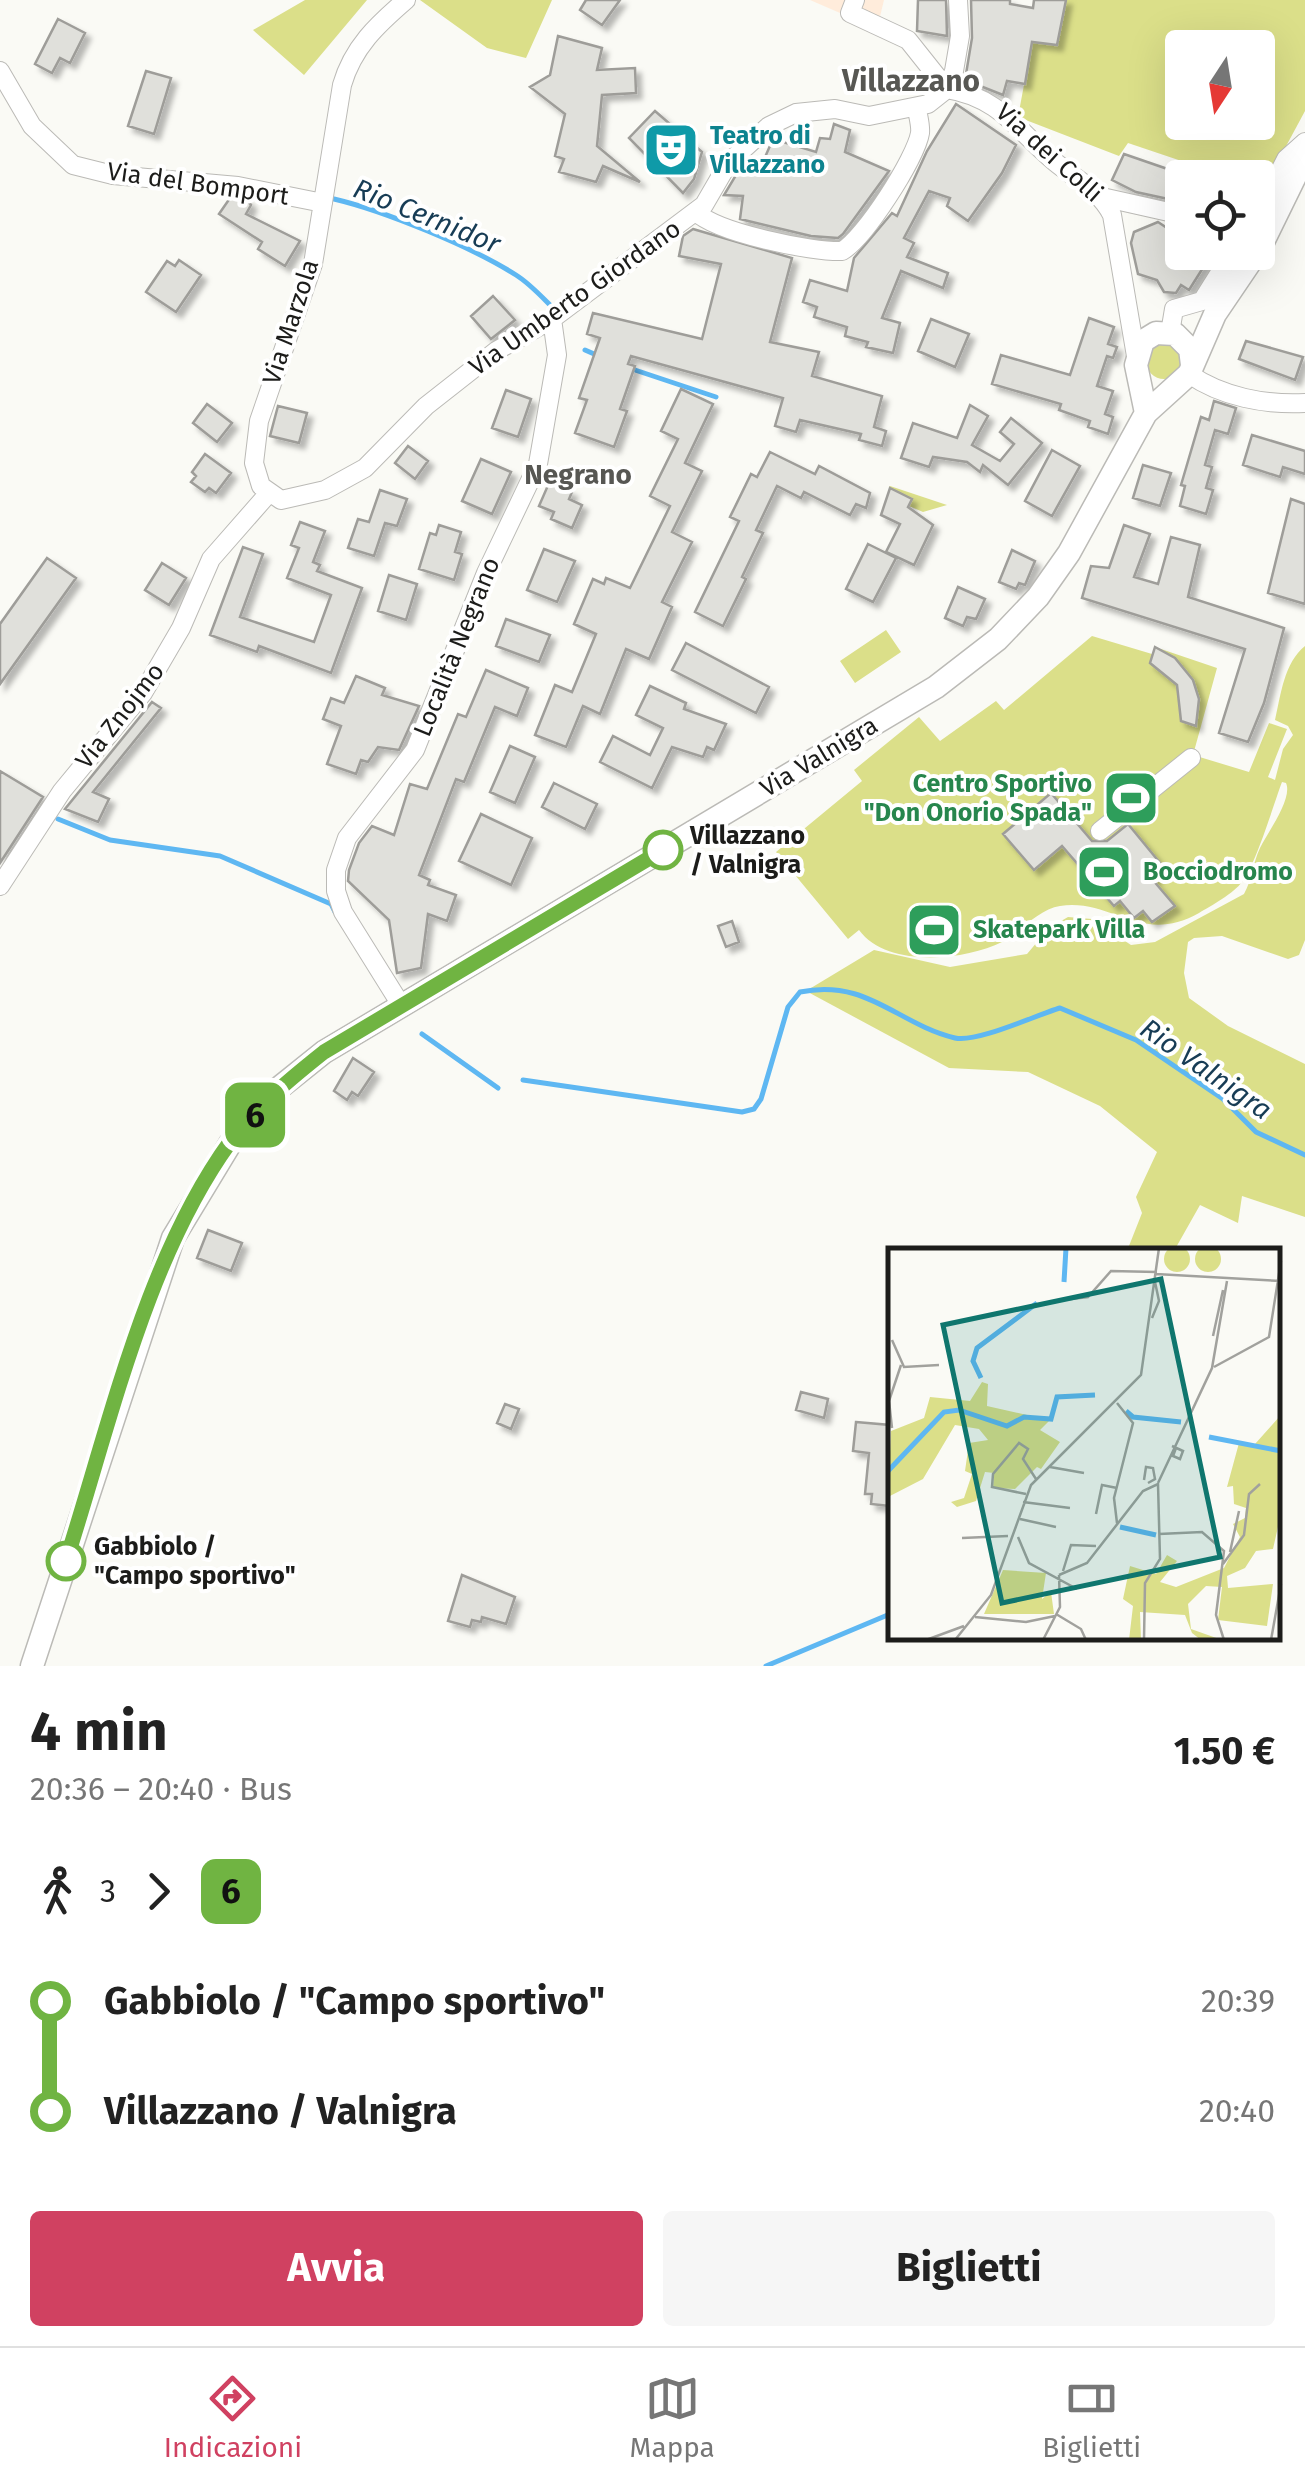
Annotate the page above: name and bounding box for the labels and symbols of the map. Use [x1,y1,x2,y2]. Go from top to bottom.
north arrow [1165,30,1275,140]
district label: Villazzano [841,63,980,99]
street label: Via dei Colli [989,97,1109,209]
theatre icon: Teatro di Villazzano [641,120,701,180]
place label: Teatro di Villazzano [709,121,825,180]
street label: Via del Bomport [105,156,292,212]
water label: Rio Cernidor [349,172,506,261]
street label: Via Umberto Giordano [463,214,687,382]
street label: Via Marzola [257,256,325,388]
district label: Negrano [524,458,632,491]
street label: Località Negrano [407,553,507,741]
street label: Via Znojmo [69,657,171,775]
street label: Via Valnigra [755,710,883,804]
sports icon: Centro Sportivo "Don Onorio Spada" [1101,768,1161,828]
place label: Centro Sportivo "Don Onorio Spada" [864,769,1092,828]
place label: Villazzano / Valnigra [689,821,805,880]
marker: Villazzano / Valnigra [644,831,682,869]
sports icon: Bocciodromo [1074,842,1134,902]
place label: Bocciodromo [1143,857,1293,887]
sports icon: Skatepark Villa [904,900,964,960]
place label: Skatepark Villa [973,915,1145,945]
water label: Rio Valnigra [1134,1012,1278,1126]
line badge: 6 [222,1082,288,1148]
inset map [888,1248,1280,1641]
place label: Gabbiolo / "Campo sportivo" [94,1532,296,1591]
marker: Gabbiolo / "Campo sportivo" [47,1542,85,1580]

